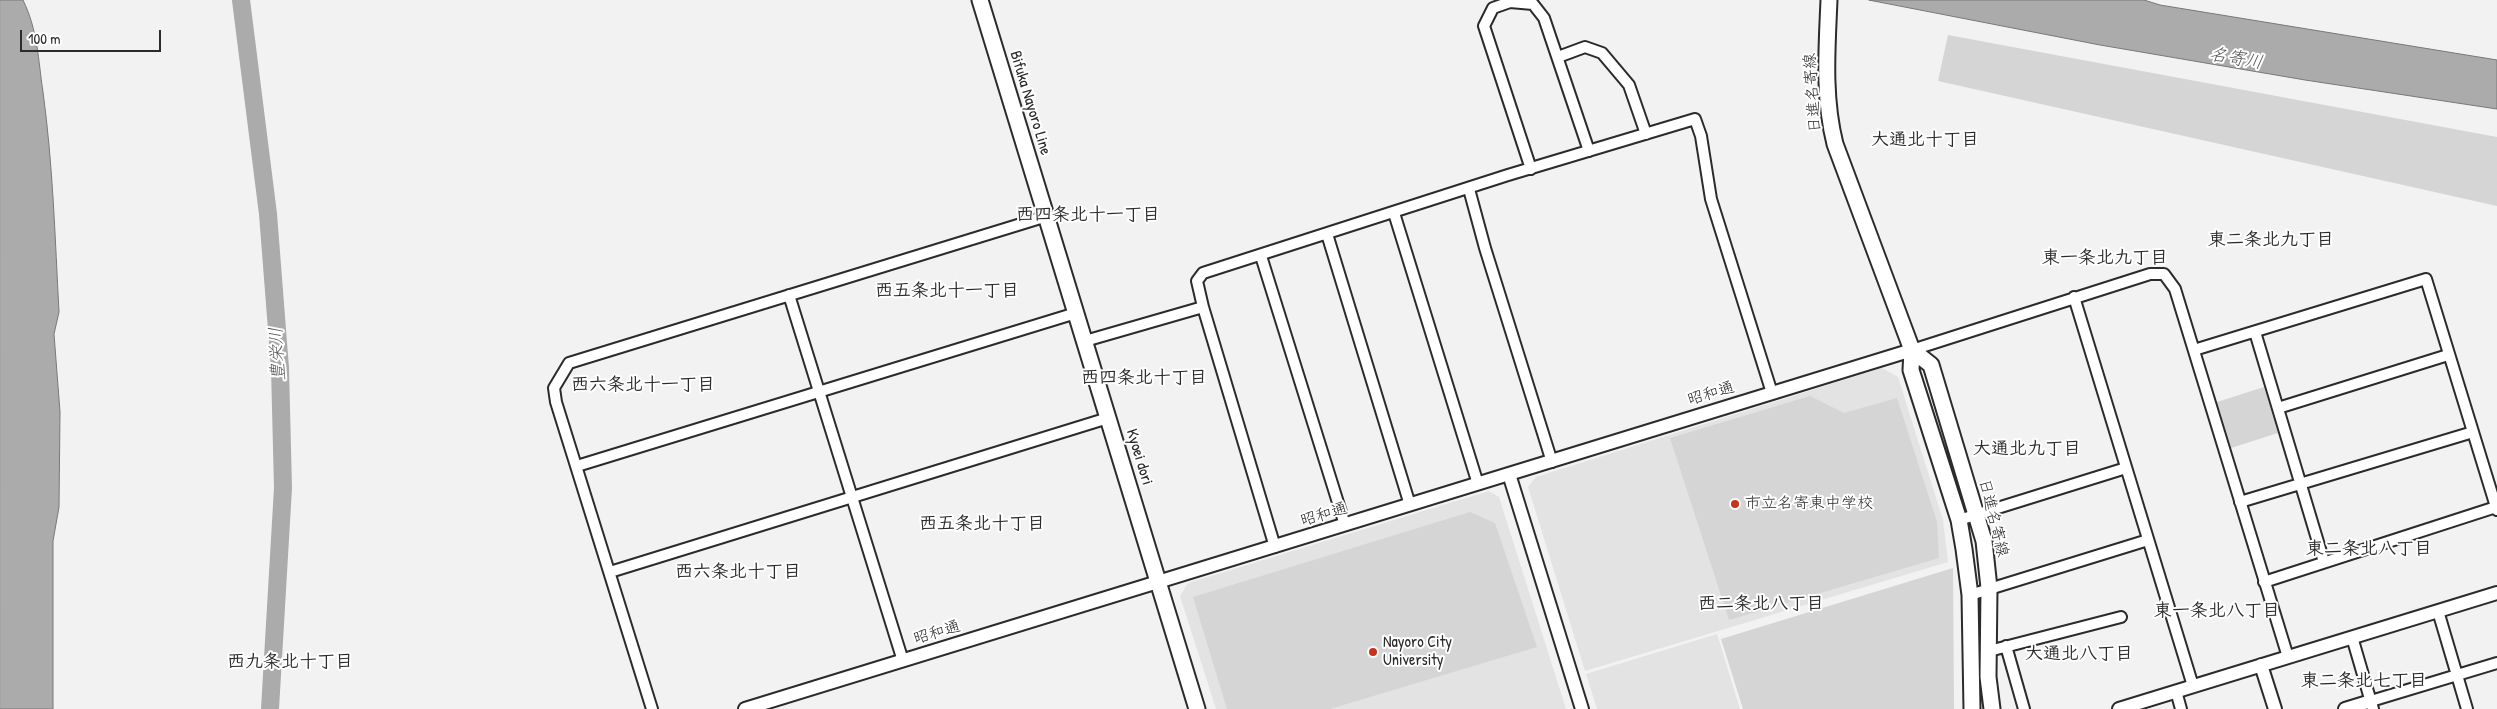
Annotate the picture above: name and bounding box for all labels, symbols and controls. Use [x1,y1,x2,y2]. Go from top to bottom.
scale bar [22,20,164,52]
text: 100 m [28,28,61,49]
water label: 名寄川 [2208,44,2264,74]
street label: Bifuka Nayoro Line [1005,49,1055,157]
street label: 日進名寄線 [1801,52,1825,134]
district label: 大通北十丁目 [1871,129,1979,151]
district label: 西四条北十一丁目 [1016,204,1160,226]
district label: 東二条北九丁目 [2208,229,2334,251]
district label: 東一条北九丁目 [2042,247,2168,269]
district label: 西五条北十一丁目 [875,280,1019,302]
water label: 豊栄川 [266,326,290,382]
district label: 西四条北十丁目 [1081,367,1207,389]
district label: 西六条北十一丁目 [571,374,715,396]
street label: 昭和通 [1685,378,1737,410]
street label: Kyoei dori [1121,427,1157,487]
district label: 大通北九丁目 [1973,438,2081,460]
street label: 日進名寄線 [1974,477,2012,559]
place label: 市立名寄東中学校 [1745,494,1873,514]
marker: 市立名寄東中学校 [1729,498,1741,510]
street label: 昭和通 [1298,499,1350,531]
district label: 西五条北十丁目 [919,513,1045,535]
district label: 東二条北八丁目 [2306,538,2432,560]
district label: 西六条北十丁目 [675,561,801,583]
district label: 西二条北八丁目 [1698,593,1824,615]
district label: 東一条北八丁目 [2154,600,2280,622]
street label: 昭和通 [911,617,963,649]
place label: Nayoro City University [1383,633,1452,671]
district label: 大通北八丁目 [2025,643,2133,665]
marker: Nayoro City University [1367,646,1379,658]
district label: 西九条北十丁目 [227,651,353,673]
district label: 東二条北七丁目 [2301,670,2427,692]

